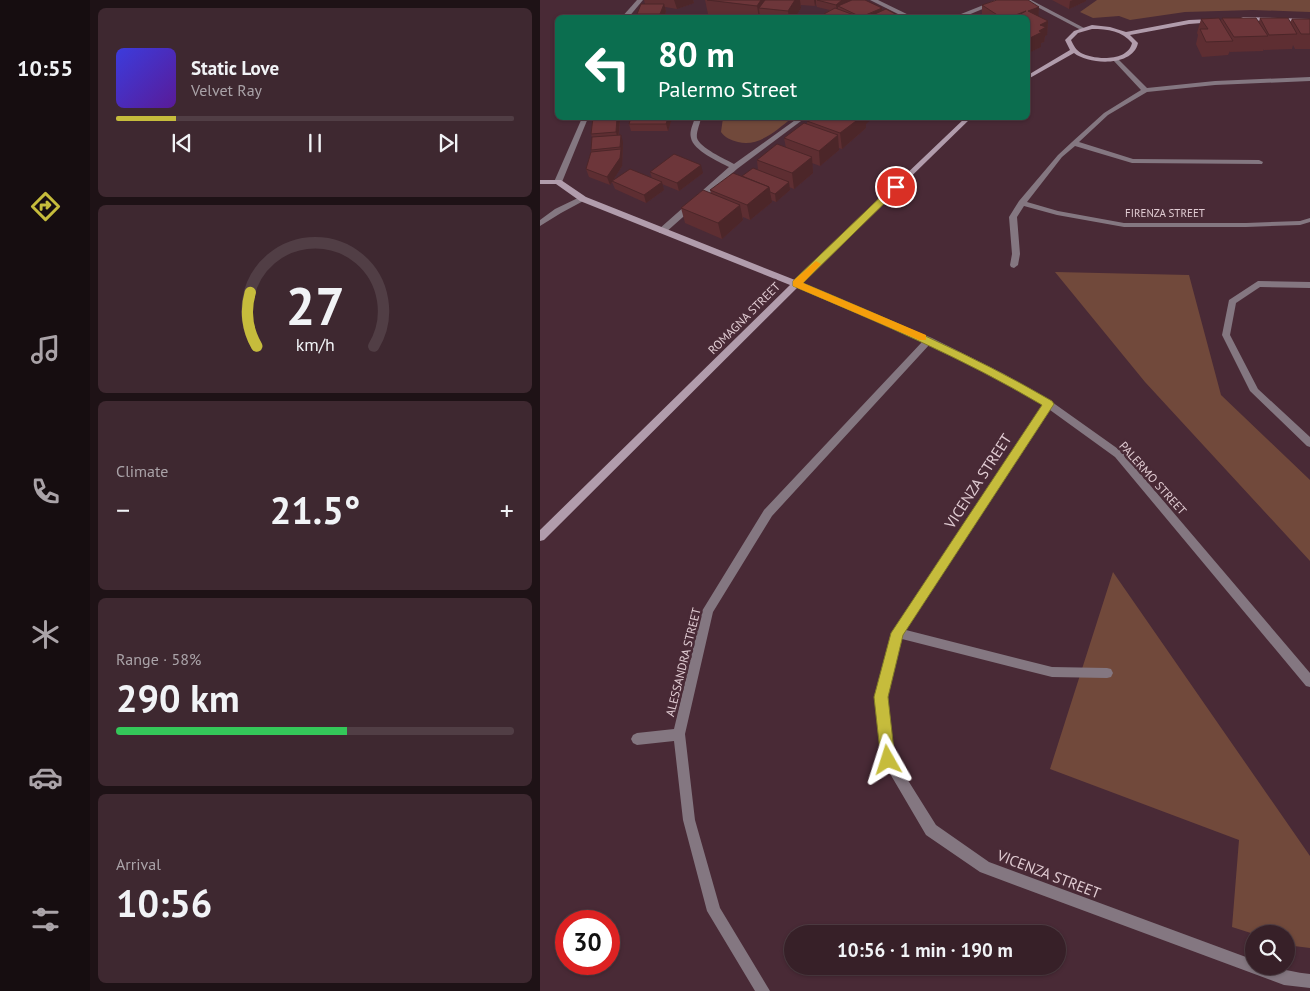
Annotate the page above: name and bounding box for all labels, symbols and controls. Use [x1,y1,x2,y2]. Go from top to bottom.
text: 80 m [658,31,735,77]
icon: left [575,35,640,100]
text: 10:55 [17,54,73,82]
text: Static Love [191,56,279,80]
text: Palermo Street [658,75,797,103]
text: Velvet Ray [191,80,262,100]
icon: previous [168,129,196,157]
icon: pause [301,129,329,157]
icon: next [434,129,462,157]
pin [875,166,917,208]
icon: arrive [882,173,910,201]
icon: directions [28,189,63,224]
street label: FIRENZA STREET [1125,206,1205,220]
text: 27 [286,272,344,339]
street label: ROMAGNA STREET [705,279,783,357]
icon: music [28,332,63,367]
text: km/h [295,333,335,356]
street label: VICENZA STREET [940,429,1016,533]
street label: PALERMO STREET [1116,438,1190,518]
text: Climate [116,461,168,481]
icon: phone [28,474,63,509]
text: 21.5° [270,485,360,534]
text: − [116,491,130,528]
text: + [500,491,514,528]
street label: ALESSANDRA STREET [662,606,704,718]
icon: climate [28,617,63,652]
text: Range · 58% [116,649,201,669]
text: 290 km [116,673,240,722]
position arrow [861,733,913,785]
icon: car [28,760,63,795]
street label: VICENZA STREET [994,845,1104,903]
text: Arrival [116,854,161,874]
text: 10:56 [116,878,212,927]
icon: filters [28,902,63,937]
speed limit sign: 30 [555,910,620,975]
map controls [1245,925,1295,975]
button: search [1245,925,1295,975]
text: 10:56 · 1 min · 190 m [837,938,1013,962]

